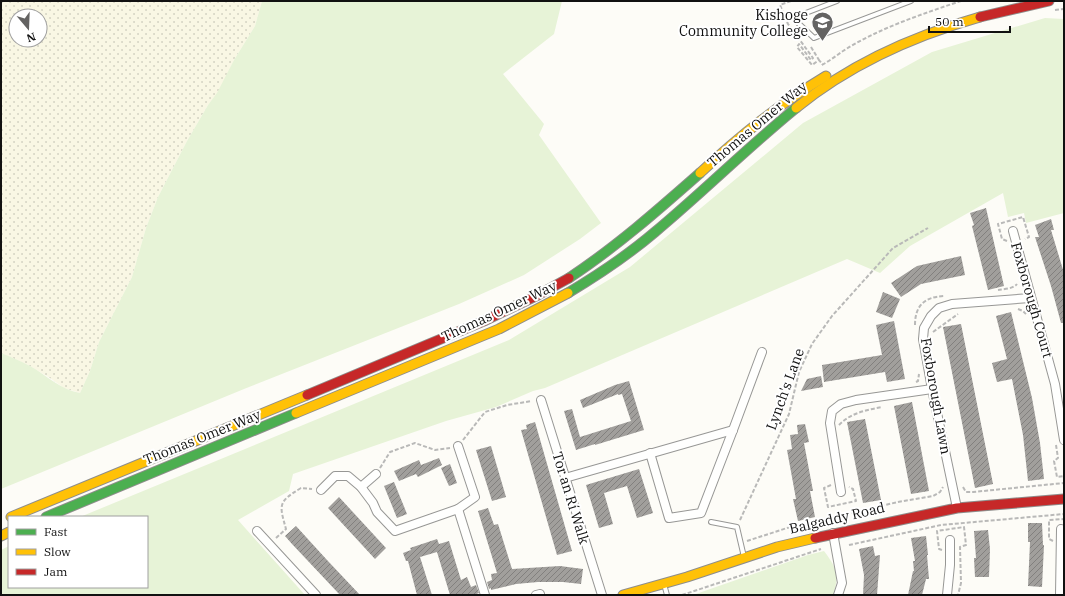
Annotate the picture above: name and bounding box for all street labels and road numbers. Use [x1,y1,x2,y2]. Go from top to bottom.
street label: Thomas Omer Way [703,77,811,171]
street label: Foxborough Court [1007,240,1057,360]
street label: Thomas Omer Way [439,276,560,346]
street label: Foxborough Lawn [917,336,955,456]
street label: Lynch's Lane [762,346,808,432]
street label: Thomas Omer Way [141,405,264,469]
street label: Tor an Rí Walk [548,450,594,547]
street label: Balgaddy Road [787,498,887,538]

